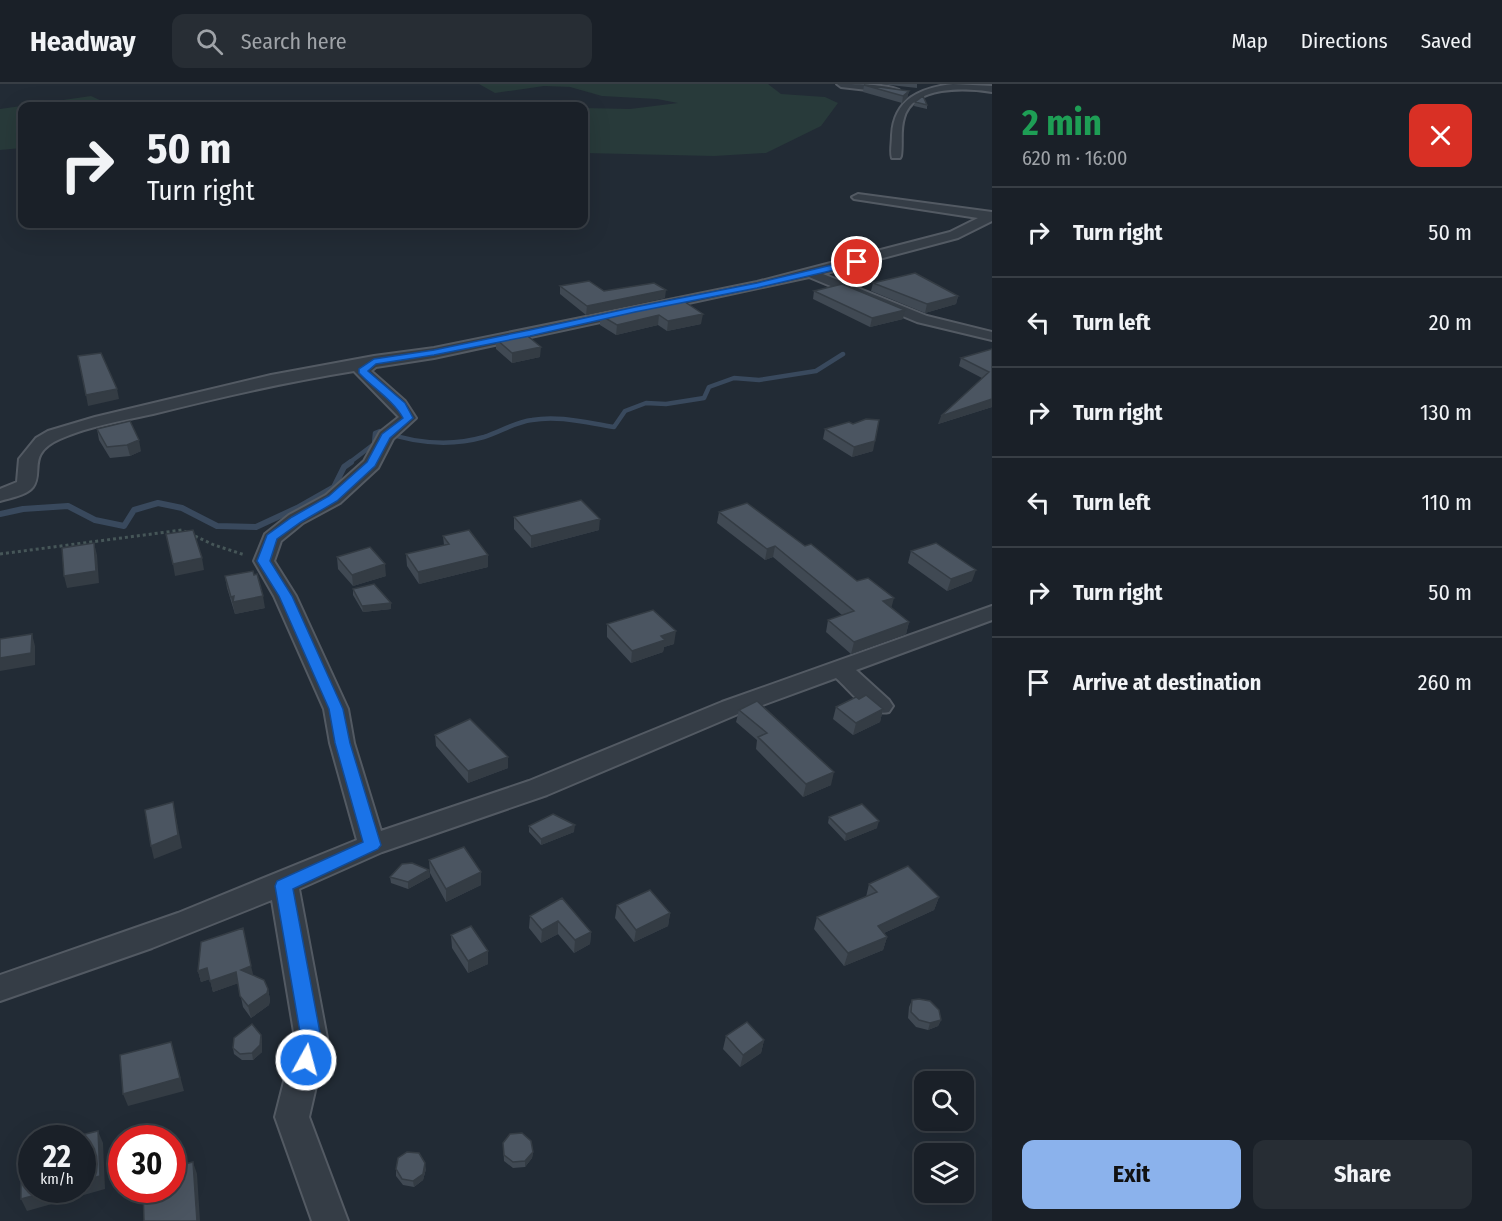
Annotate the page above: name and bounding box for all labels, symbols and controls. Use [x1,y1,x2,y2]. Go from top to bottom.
search box [172,14,592,68]
text: Headway [30,25,136,58]
icon: search [193,25,226,58]
text: Search here [241,28,347,55]
text: Map [1231,28,1268,54]
text: Directions [1301,28,1388,54]
text: Saved [1421,28,1472,54]
text: 2 min [1022,101,1102,145]
button: close [1409,104,1472,167]
text: 50 m [147,124,231,174]
icon: right [48,126,126,204]
text: 620 m · 16:00 [1022,146,1128,170]
text: Turn right [147,175,255,207]
icon: right [1022,216,1055,249]
text: Turn right [1073,219,1162,246]
text: 50 m [1428,219,1472,246]
pin [831,236,882,287]
icon: arrive [840,245,873,278]
icon: left [1022,306,1055,339]
text: Turn left [1073,309,1151,336]
text: 20 m [1429,309,1472,336]
icon: right [1022,396,1055,429]
text: Turn right [1073,399,1162,426]
text: 130 m [1420,399,1472,426]
icon: left [1022,486,1055,519]
text: Turn left [1073,489,1151,516]
text: 110 m [1422,489,1472,516]
icon: right [1022,576,1055,609]
text: Turn right [1073,579,1162,606]
text: 50 m [1428,579,1472,606]
icon: arrive [1022,666,1055,699]
text: Arrive at destination [1073,669,1261,696]
text: 260 m [1418,669,1472,696]
position arrow [274,1028,338,1092]
map controls [914,1071,974,1203]
button: search [914,1071,974,1131]
speed limit sign: 30 [108,1125,186,1203]
text: 22 [43,1139,71,1175]
button: Exit [1022,1140,1241,1209]
button: Share [1253,1140,1472,1209]
button: layers [914,1143,974,1203]
text: km/h [40,1170,74,1188]

